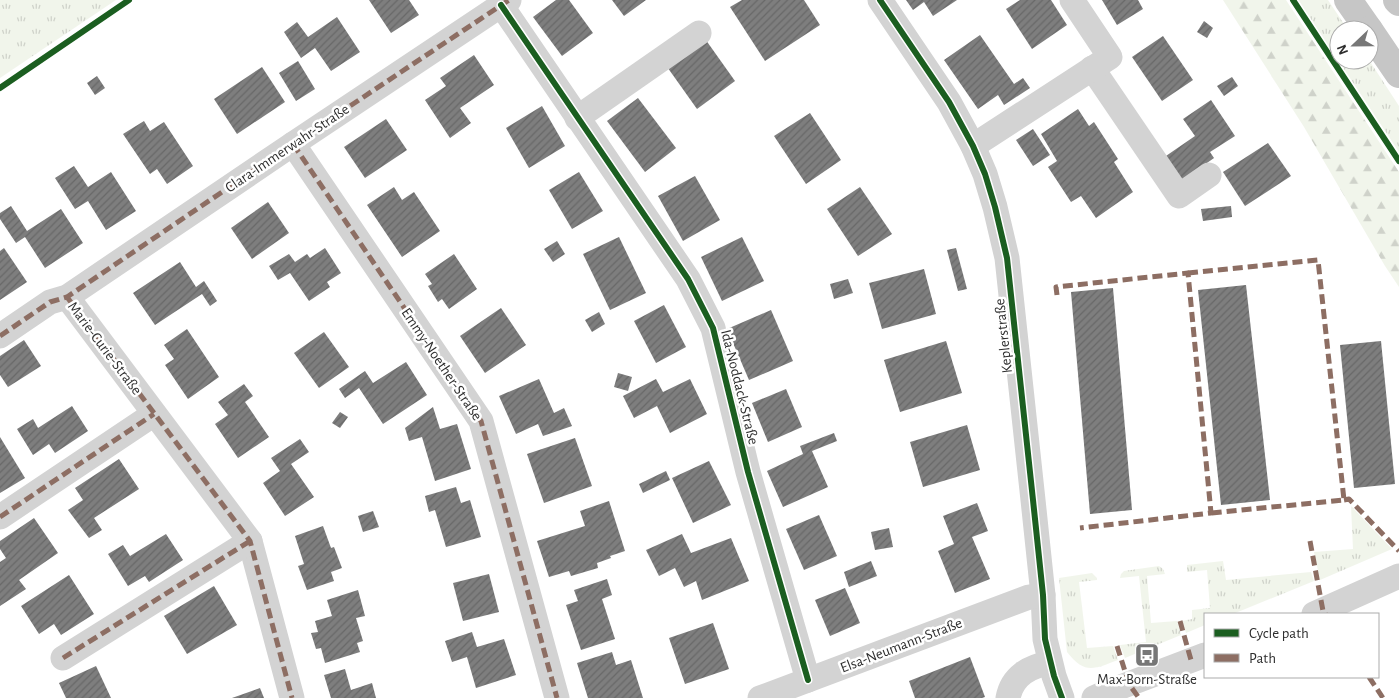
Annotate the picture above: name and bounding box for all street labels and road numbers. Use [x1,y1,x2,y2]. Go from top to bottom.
street label: Clara-Immerwahr-Straße [223,101,352,195]
street label: Keplerstraße [992,298,1015,374]
street label: Marie-Curie-Straße [65,299,144,398]
street label: Emmy-Noether-Straße [398,305,485,423]
street label: Ida-Noddack-Straße [718,328,761,446]
street label: Elsa-Neumann-Straße [838,615,964,676]

